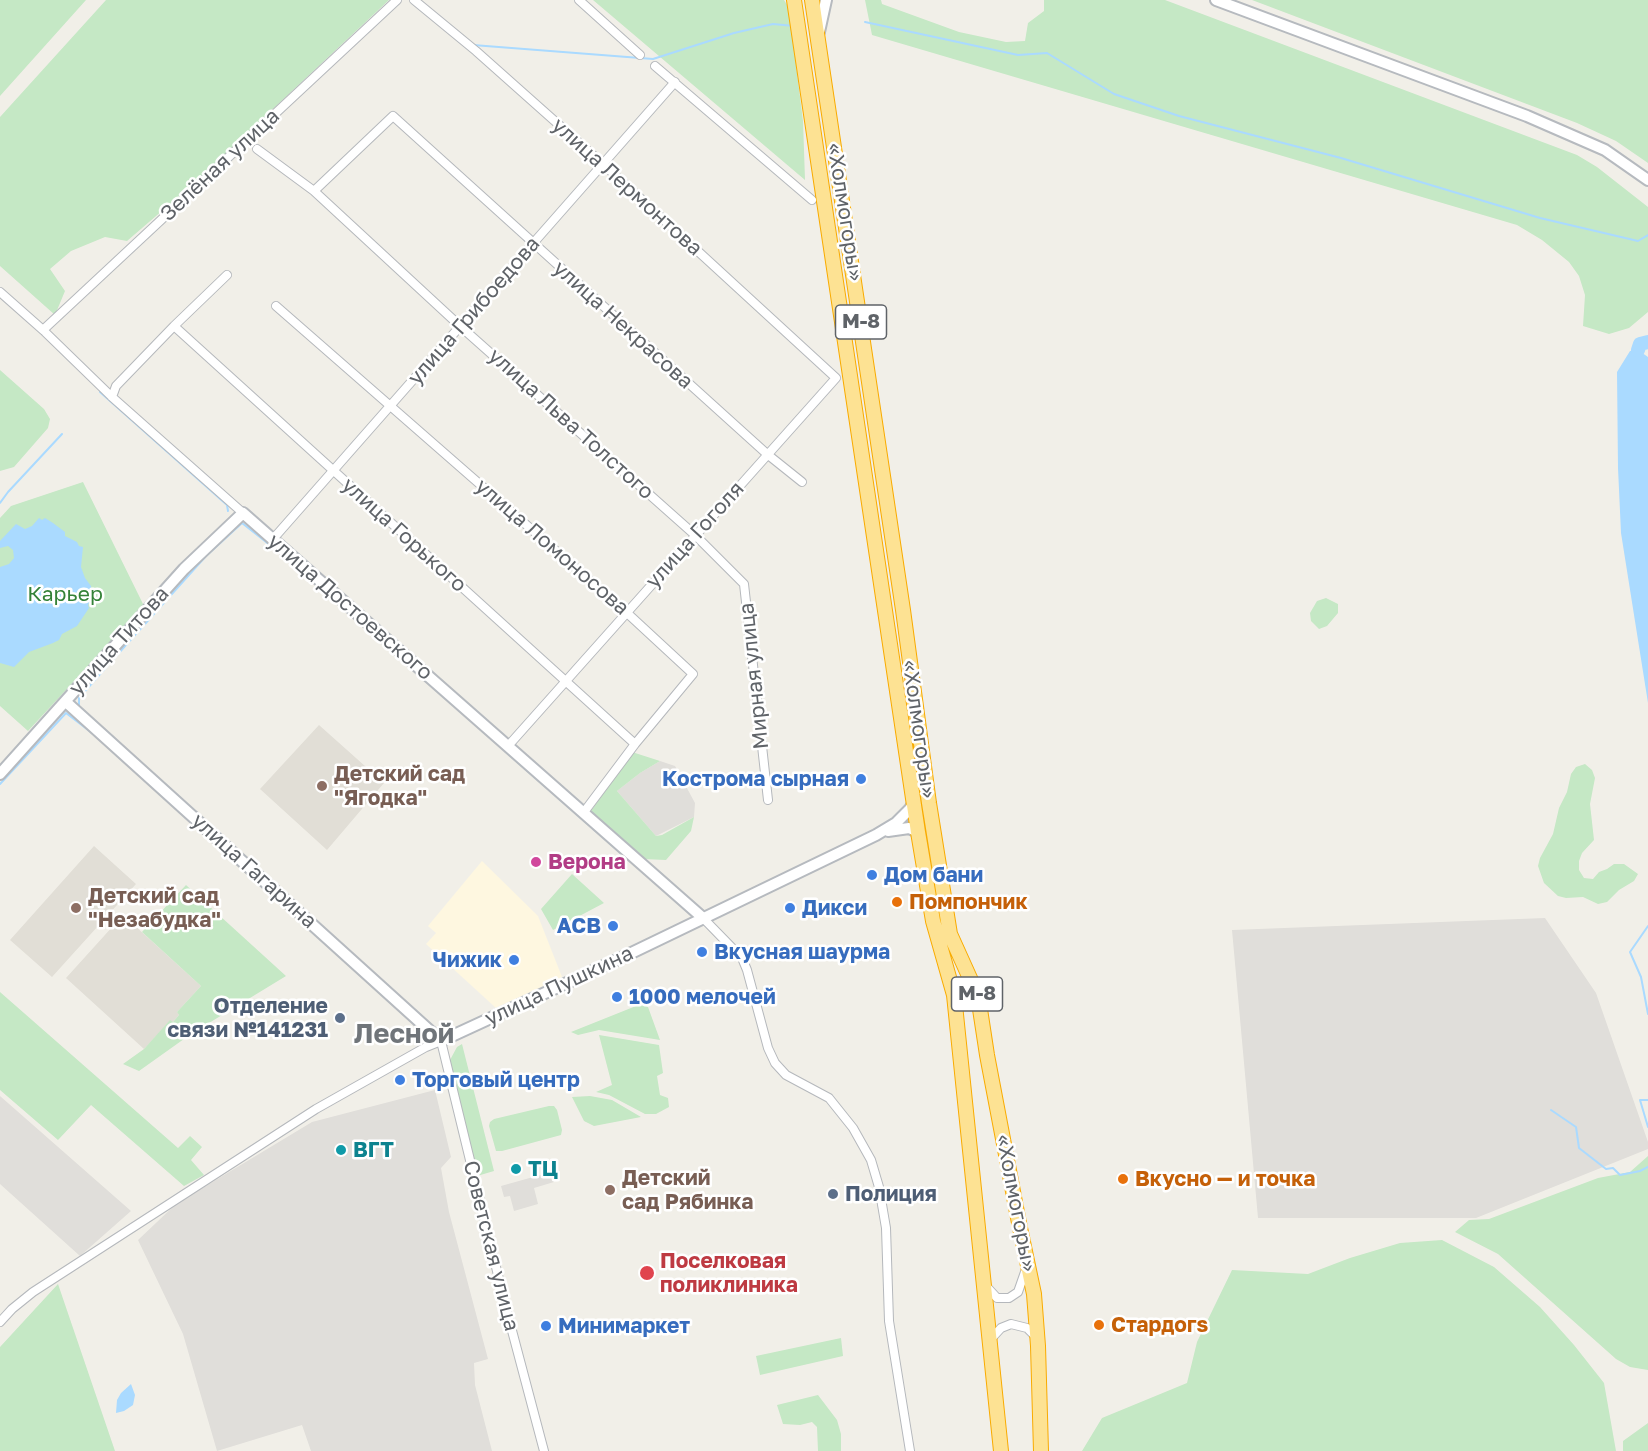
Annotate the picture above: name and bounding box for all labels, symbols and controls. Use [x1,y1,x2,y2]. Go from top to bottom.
street label: Зелёная улица [155,104,285,226]
street label: улица Лермонтова [547,113,707,261]
street label: «Холмогоры» [822,141,868,283]
street label: улица Грибоедова [403,232,545,390]
street label: улица Некрасова [548,256,698,394]
road number: М-8 [836,305,886,339]
street label: улица Льва Толстого [483,343,659,505]
street label: улица Горького [336,472,472,598]
street label: улица Ломоносова [470,473,634,621]
street label: улица Гоголя [640,476,750,594]
street label: улица Достоевского [262,528,438,686]
park label: Карьер [27,581,103,607]
street label: улица Титова [64,582,174,700]
street label: Мирная улица [734,601,774,751]
street label: «Холмогоры» [897,658,941,800]
place label: Детский сад "Ягодка" [334,761,465,811]
place label: Кострома сырная [662,766,849,792]
marker: Кострома сырная [854,772,868,786]
marker: Детский сад "Ягодка" [315,779,329,793]
street label: улица Гагарина [186,808,322,934]
place label: Верона [548,849,626,875]
marker: Верона [529,855,543,869]
place label: Дом бани [884,862,983,888]
marker: Дом бани [865,868,879,882]
place label: Детский сад "Незабудка" [88,883,221,933]
place label: Помпончик [909,889,1028,915]
place label: Дикси [802,895,867,921]
marker: Помпончик [890,895,904,909]
marker: Детский сад "Незабудка" [69,901,83,915]
marker: Дикси [783,901,797,915]
place label: АСВ [557,913,601,939]
marker: АСВ [606,919,620,933]
place label: Вкусная шаурма [714,939,890,965]
street label: улица Пушкина [481,941,637,1031]
marker: Вкусная шаурма [695,945,709,959]
place label: Чижик [433,947,502,973]
marker: Чижик [507,953,521,967]
road number: М-8 [952,977,1002,1011]
place label: 1000 мелочей [629,984,776,1010]
marker: 1000 мелочей [610,990,624,1004]
place label: Отделение связи №141231 [167,993,328,1043]
marker: Отделение связи №141231 [333,1011,347,1025]
district label: Лесной [354,1018,454,1050]
place label: Торговый центр [412,1067,580,1093]
marker: Торговый центр [393,1073,407,1087]
street label: «Холмогоры» [990,1132,1042,1274]
place label: ВГТ [353,1137,394,1163]
marker: ВГТ [334,1143,348,1157]
place label: ТЦ [528,1156,558,1182]
street label: Советская улица [458,1158,524,1334]
marker: ТЦ [509,1162,523,1176]
place label: Детский сад Рябинка [622,1165,753,1215]
place label: Вкусно — и точка [1135,1166,1315,1192]
marker: Вкусно — и точка [1116,1172,1130,1186]
place label: Полиция [845,1181,937,1207]
marker: Детский сад Рябинка [603,1183,617,1197]
marker: Полиция [826,1187,840,1201]
place label: Поселковая поликлиника [660,1248,798,1298]
marker: Поселковая поликлиника [638,1264,656,1282]
place label: Стардогs [1111,1312,1208,1338]
place label: Минимаркет [558,1313,690,1339]
marker: Стардогs [1092,1318,1106,1332]
marker: Минимаркет [539,1319,553,1333]

